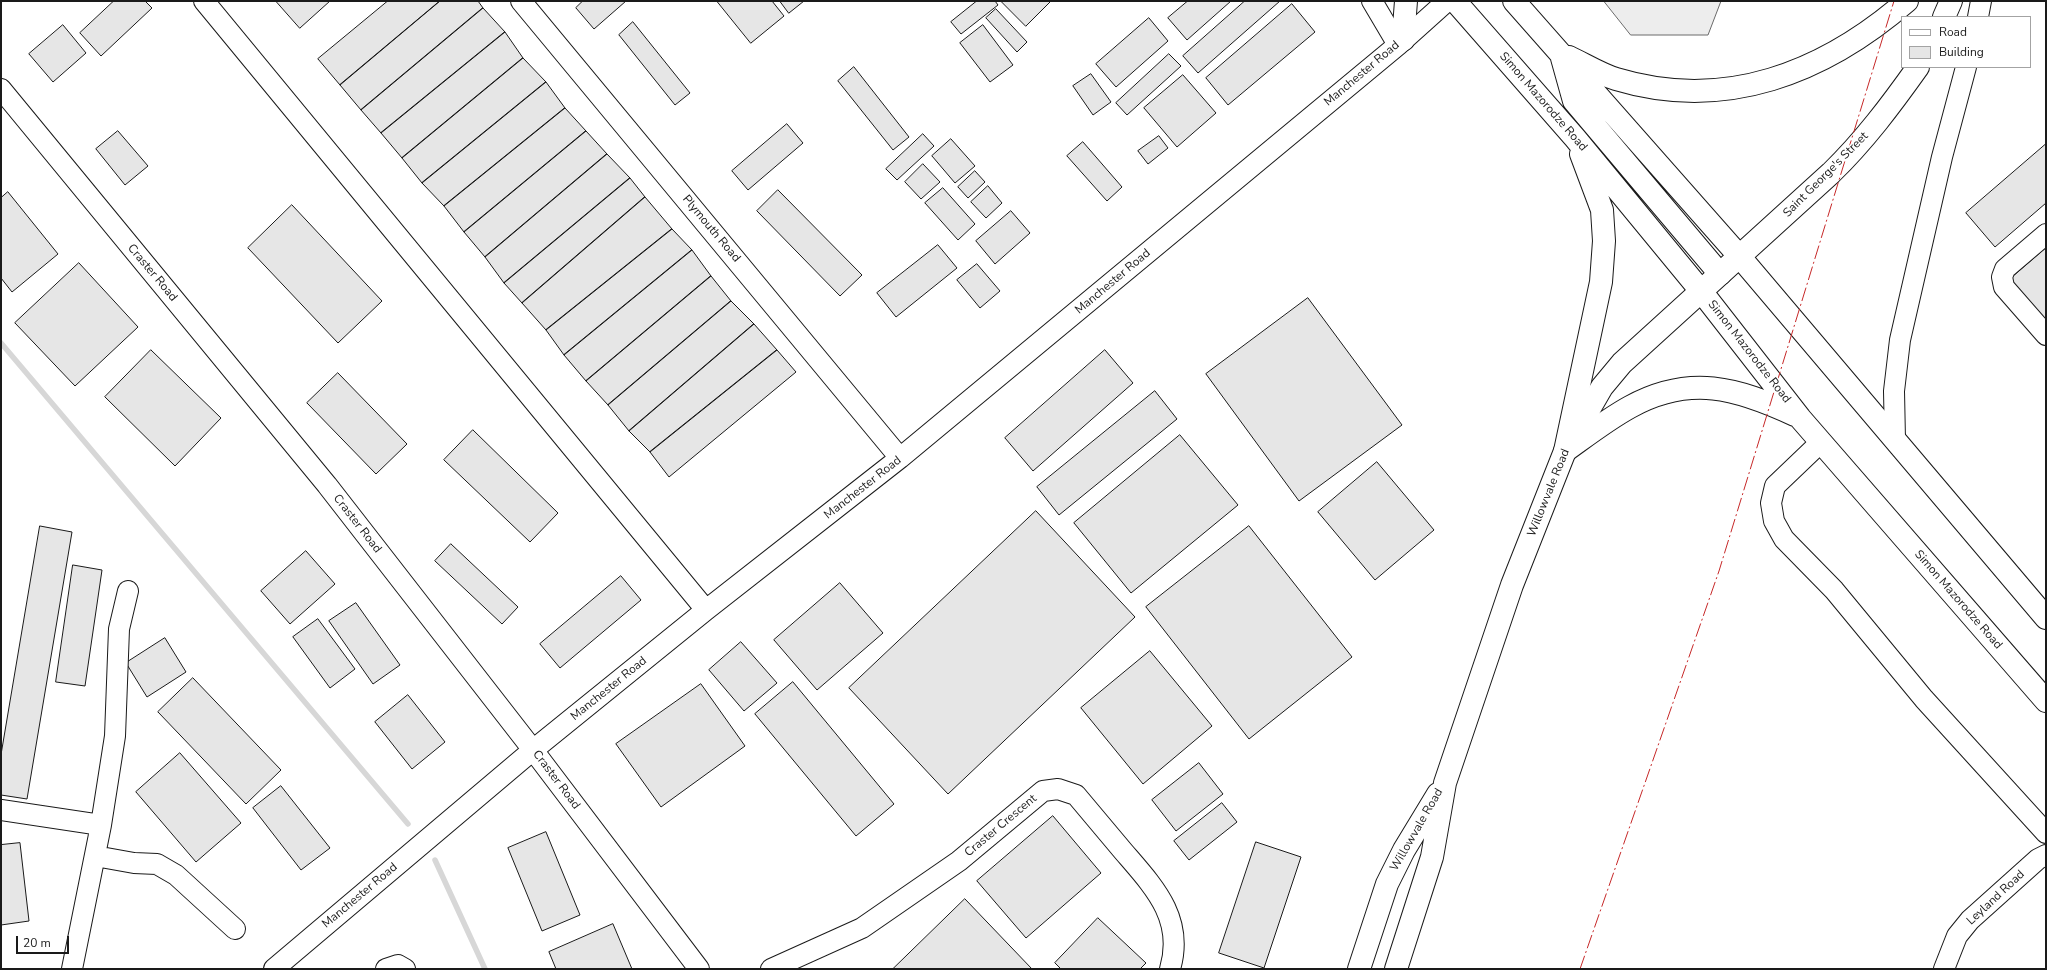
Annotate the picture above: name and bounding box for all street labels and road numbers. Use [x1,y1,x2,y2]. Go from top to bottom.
street label: Manchester Road [1321,38,1403,110]
street label: Simon Mazorodze Road [1496,50,1590,154]
street label: Saint George's Street [1781,130,1871,220]
street label: Plymouth Road [679,193,743,265]
street label: Craster Road [124,241,180,305]
street label: Manchester Road [1072,246,1154,318]
street label: Simon Mazorodze Road [1704,298,1794,406]
street label: Willowvale Road [1525,447,1573,539]
street label: Manchester Road [822,453,904,523]
street label: Craster Road [330,492,384,556]
street label: Simon Mazorodze Road [1911,548,2005,652]
street label: Manchester Road [568,654,650,724]
street label: Craster Road [529,748,583,812]
street label: Willowvale Road [1387,786,1447,874]
street label: Craster Crescent [962,792,1040,860]
street label: Manchester Road [319,860,401,932]
street label: Leyland Road [1964,868,2028,928]

